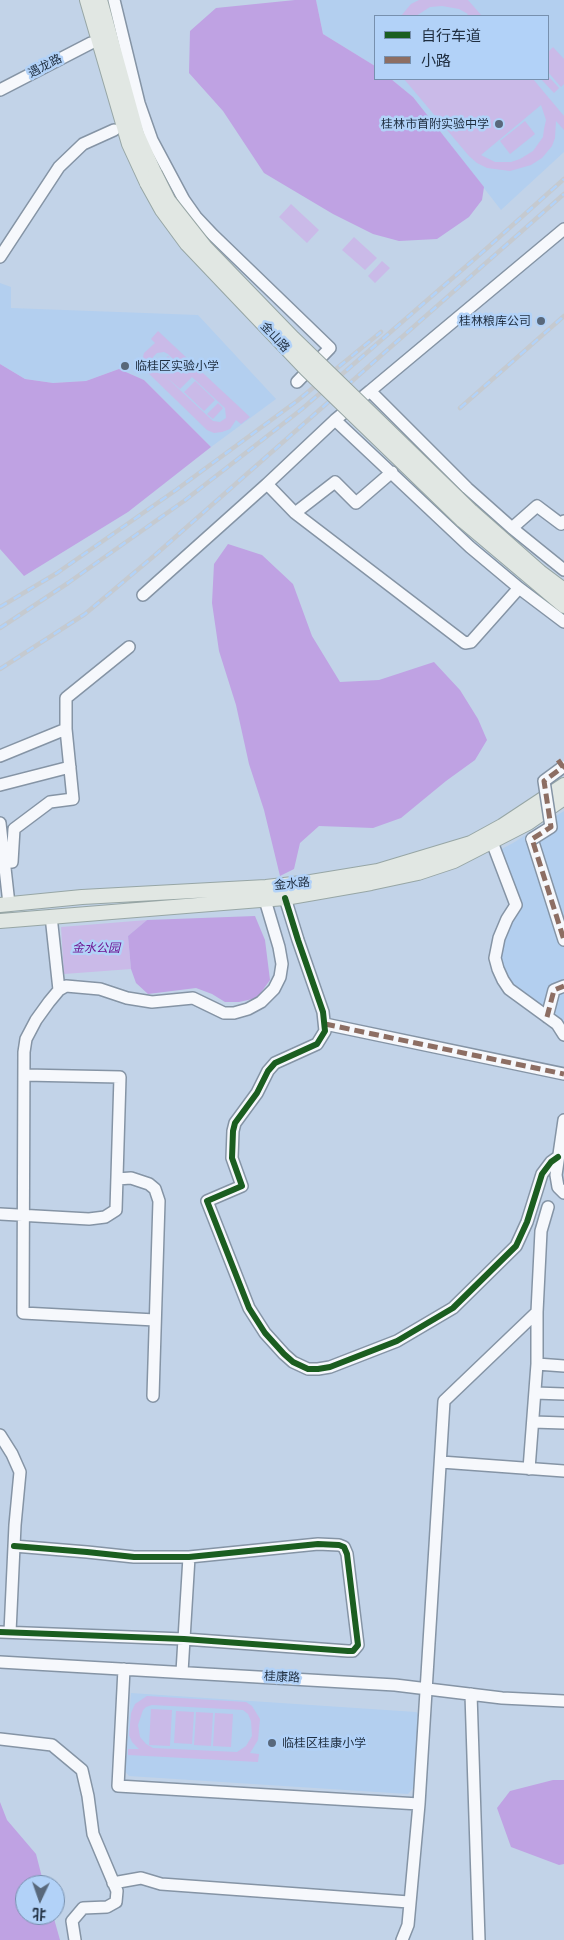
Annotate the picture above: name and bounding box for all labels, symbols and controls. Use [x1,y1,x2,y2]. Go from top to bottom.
legend [374,15,549,80]
text: 自行车道 [421,25,481,45]
text: 小路 [421,50,451,70]
street label: 遇龙路 [26,51,64,81]
place label: 桂林市首附实验中学 [381,117,489,131]
marker: 桂林市首附实验中学 [493,118,505,130]
place label: 桂林粮库公司 [459,314,531,328]
marker: 桂林粮库公司 [535,315,547,327]
street label: 金山路 [257,319,293,355]
place label: 临桂区实验小学 [135,359,219,373]
marker: 临桂区实验小学 [119,360,131,372]
street label: 金水路 [273,875,311,893]
park label: 金水公园 [72,941,120,955]
street label: 桂康路 [264,1669,300,1685]
place label: 临桂区桂康小学 [282,1736,366,1750]
marker: 临桂区桂康小学 [266,1737,278,1749]
north arrow [15,1875,65,1925]
text: 北 [32,1905,47,1924]

